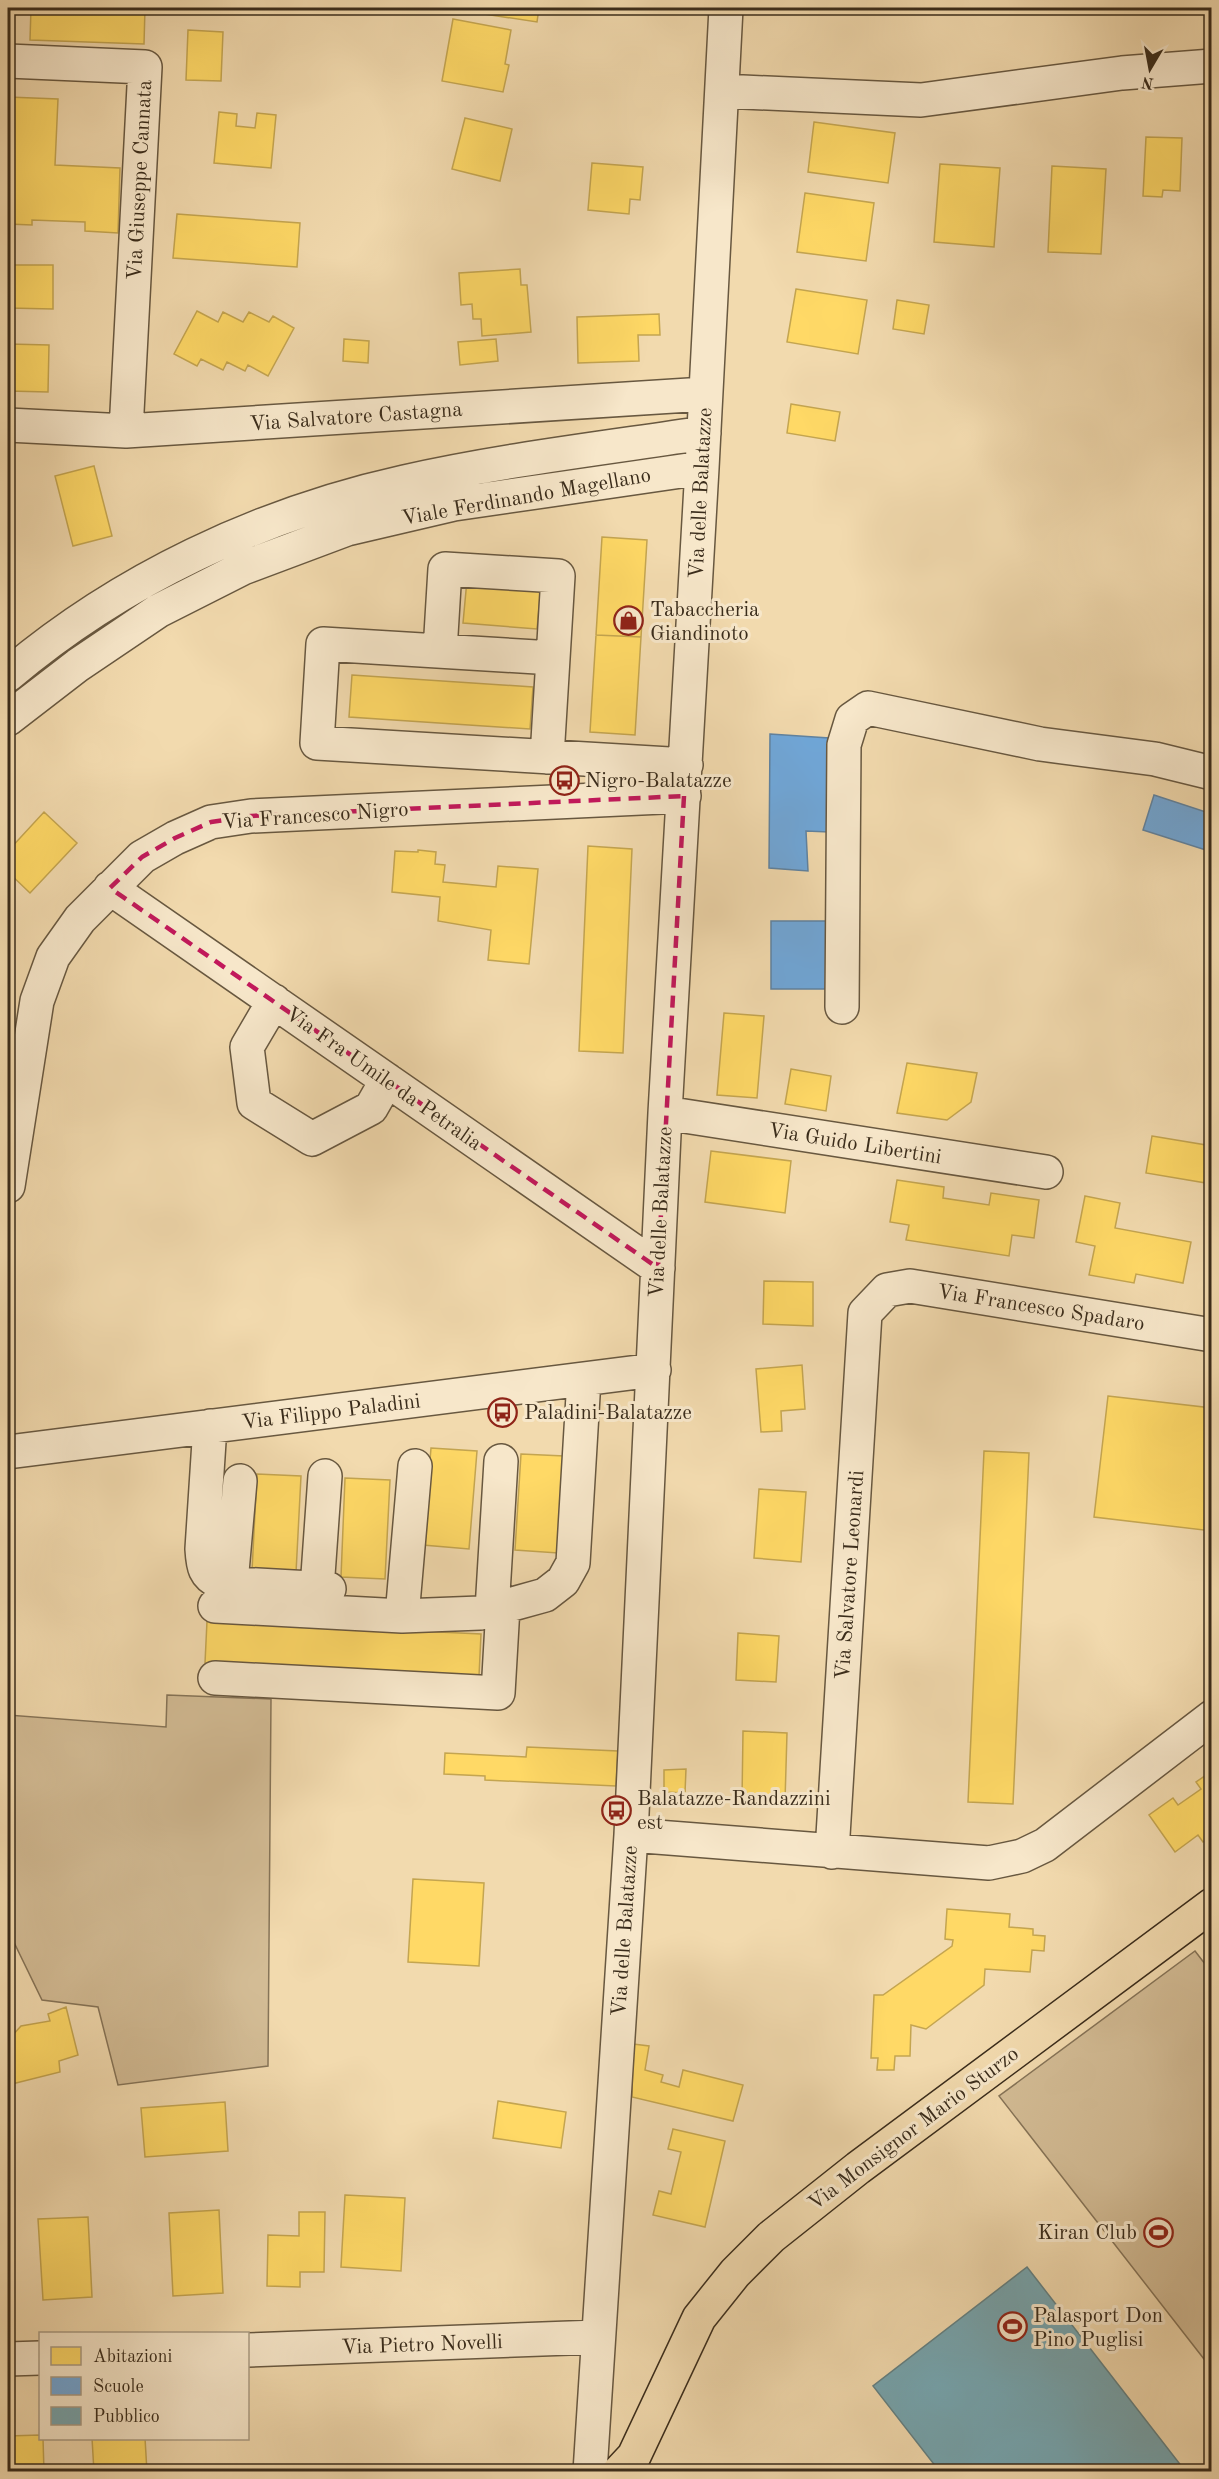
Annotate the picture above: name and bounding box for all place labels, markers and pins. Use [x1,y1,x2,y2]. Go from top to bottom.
place label: Tabaccheria Giandinoto [650,600,759,645]
shop icon: Tabaccheria Giandinoto [613,605,645,637]
bus stop icon: Nigro-Balatazze [548,764,580,796]
place label: Nigro-Balatazze [585,771,732,792]
bus stop icon: Paladini-Balatazze [487,1396,519,1428]
place label: Paladini-Balatazze [524,1403,692,1424]
place label: Balatazze-Randazzini est [637,1789,831,1834]
bus stop icon: Balatazze-Randazzini est [600,1794,632,1826]
sports icon: Kiran Club [1142,2216,1174,2248]
place label: Kiran Club [1038,2223,1137,2244]
place label: Palasport Don Pino Puglisi [1033,2306,1163,2351]
sports icon: Palasport Don Pino Puglisi [996,2311,1028,2343]

